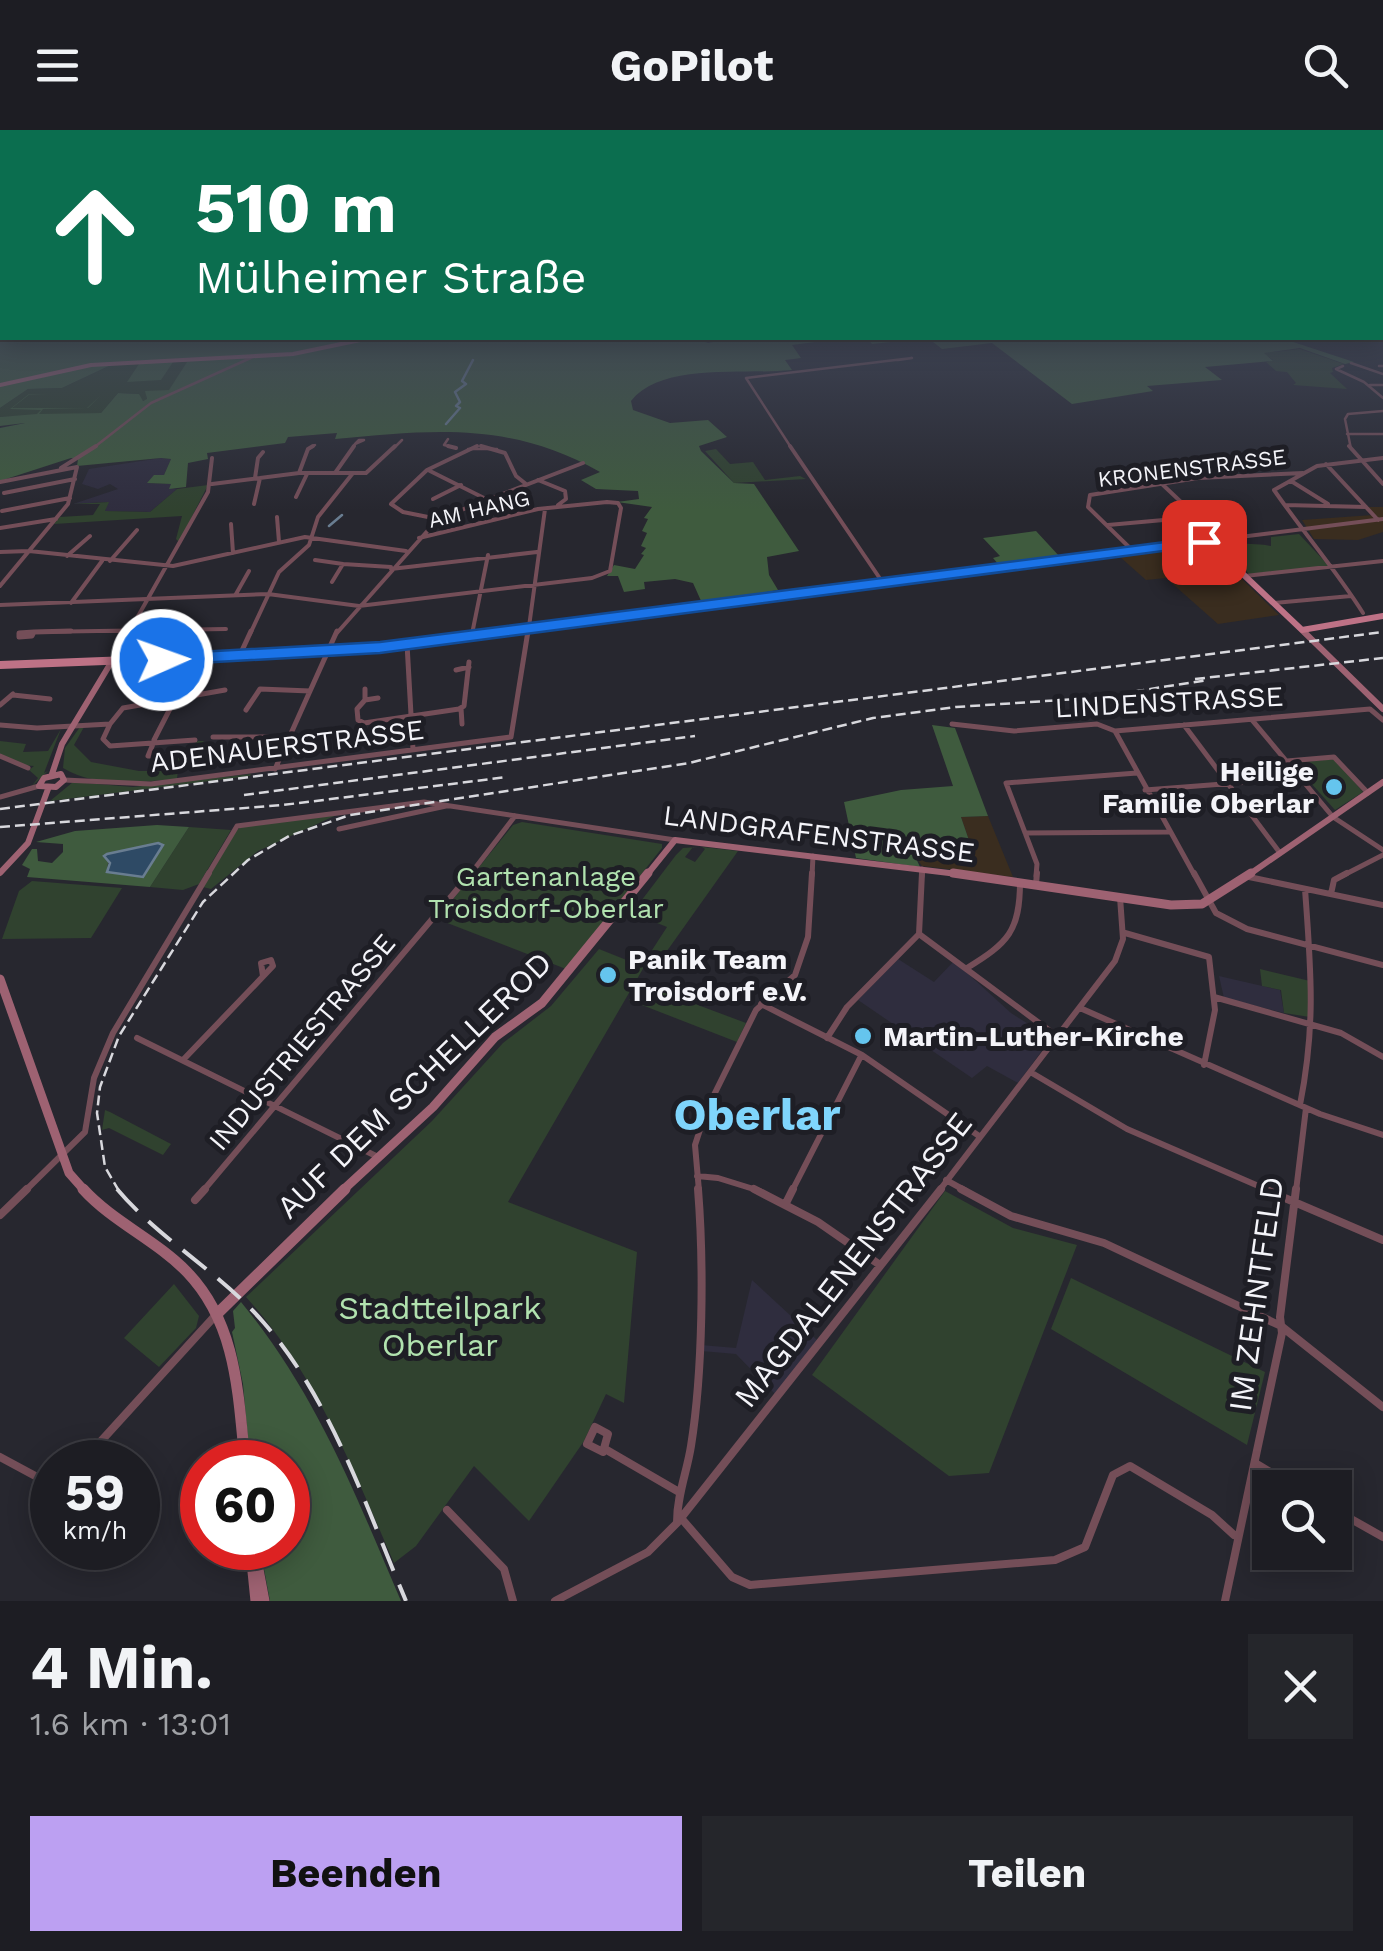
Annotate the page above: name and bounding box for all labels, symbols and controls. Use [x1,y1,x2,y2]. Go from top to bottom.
icon: menu [30,38,85,93]
icon: search [1298,38,1353,93]
text: GoPilot [610,39,773,92]
text: 510 m [195,167,397,249]
icon: ahead [30,170,160,300]
text: Mülheimer Straße [195,251,587,304]
street label: KRONENSTRASSE [1096,444,1288,492]
street label: AM HANG [426,485,532,533]
pin [1162,500,1247,585]
icon: arrive [1177,515,1232,570]
position arrow [110,608,214,712]
street label: LINDENSTRASSE [1054,680,1284,724]
street label: ADENAUERSTRASSE [148,713,426,779]
place label: Heilige Familie Oberlar [1102,755,1314,820]
marker: Heilige Familie Oberlar [1323,776,1345,798]
street label: LANDGRAFENSTRASSE [661,799,977,869]
park label: Gartenanlage Troisdorf-Oberlar [428,860,664,925]
street label: INDUSTRIESTRASSE [202,927,402,1157]
place label: Panik Team Troisdorf e.V. [628,943,807,1008]
street label: AUF DEM SCHELLEROD [269,944,559,1226]
marker: Panik Team Troisdorf e.V. [597,964,619,986]
place label: Martin-Luther-Kirche [883,1020,1184,1053]
marker: Martin-Luther-Kirche [852,1025,874,1047]
district label: Oberlar [673,1088,841,1141]
street label: MAGDALENENSTRASSE [726,1105,980,1415]
street label: IM ZEHNTFELD [1221,1174,1291,1414]
park label: Stadtteilpark Oberlar [338,1289,542,1364]
speed limit sign: 60 [180,1440,310,1570]
text: 59 [65,1463,125,1522]
map controls [1252,1470,1352,1570]
button: search [1252,1470,1352,1570]
text: km/h [63,1516,127,1545]
text: 4 Min. [30,1632,213,1703]
button: close [1248,1634,1353,1739]
text: 1.6 km · 13:01 [30,1705,231,1743]
button: Beenden [30,1816,682,1931]
button: Teilen [702,1816,1353,1931]

